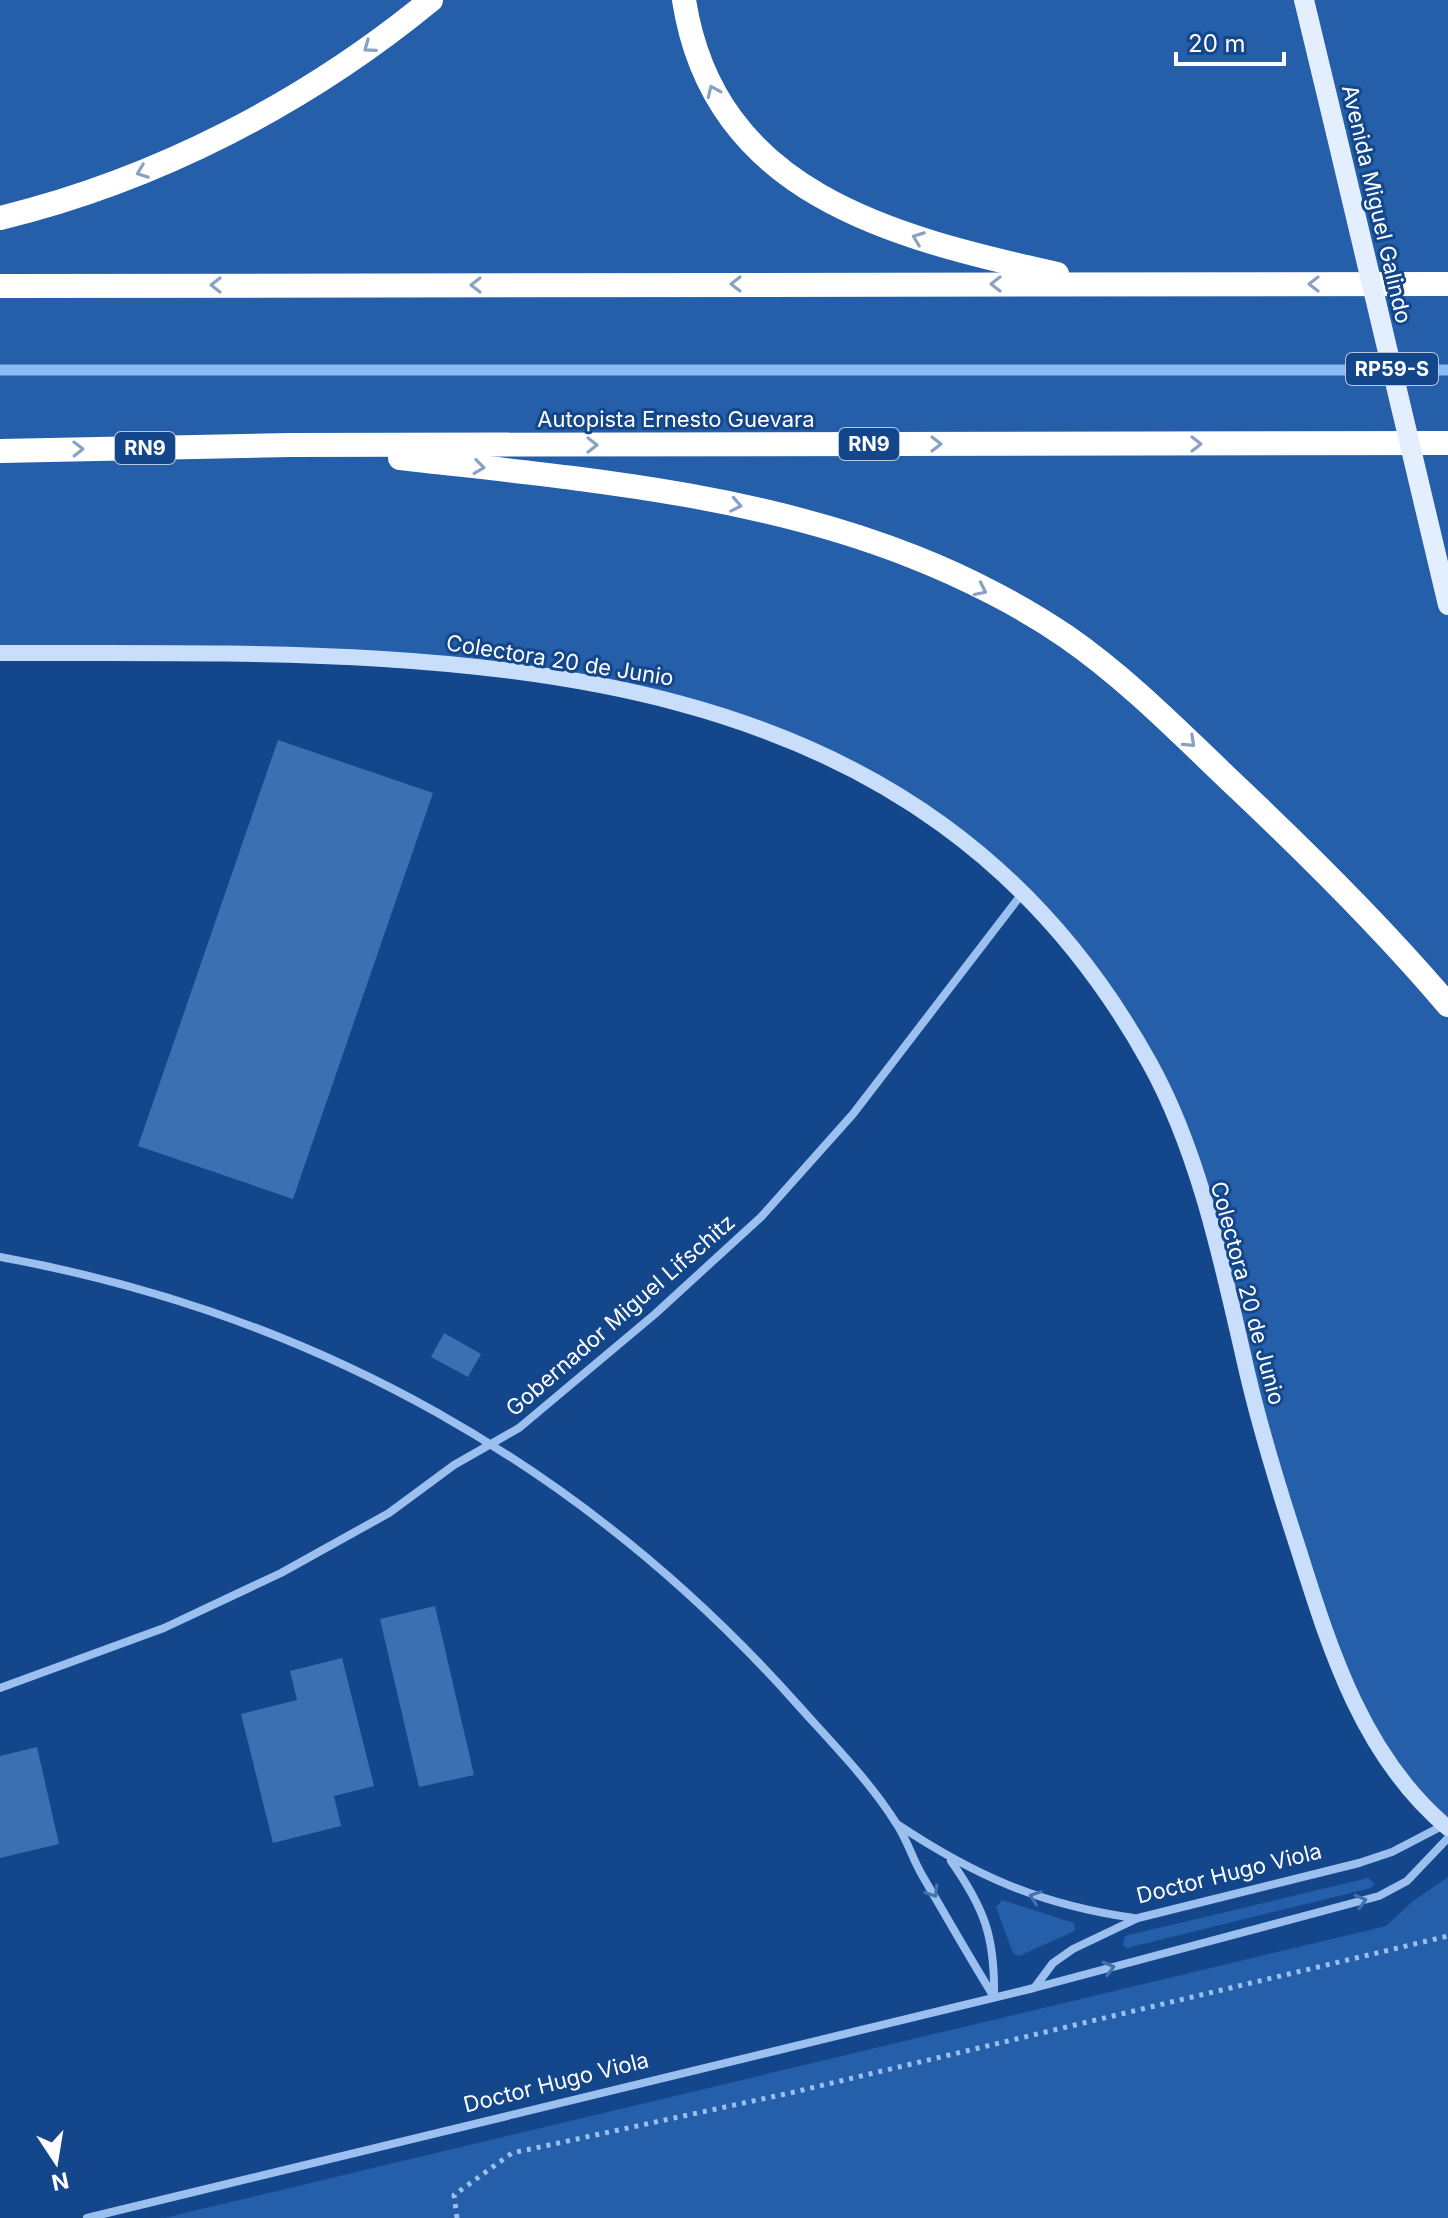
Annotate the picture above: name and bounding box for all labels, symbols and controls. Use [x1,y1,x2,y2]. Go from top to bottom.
scale bar [1176,16,1284,66]
text: 20 m [1188,29,1246,58]
one-way arrow [363,37,377,52]
street label: Avenida Miguel Galindo [1337,82,1417,326]
one-way arrow [707,85,723,99]
one-way arrow [136,162,150,179]
one-way arrow [912,231,926,248]
one-way arrow [729,275,742,293]
one-way arrow [989,275,1002,293]
one-way arrow [1307,275,1320,293]
one-way arrow [209,276,222,294]
one-way arrow [469,276,482,294]
road number: RP59-S [1346,353,1438,385]
street label: Autopista Ernesto Guevara [537,406,815,432]
road number: RN9 [839,428,899,460]
road number: RN9 [115,432,175,464]
one-way arrow [930,435,943,453]
one-way arrow [1190,435,1203,453]
one-way arrow [586,436,599,454]
one-way arrow [72,440,85,458]
one-way arrow [473,459,486,476]
one-way arrow [729,496,743,513]
one-way arrow [972,580,987,596]
street label: Colectora 20 de Junio [444,629,676,691]
one-way arrow [1181,733,1195,748]
street label: Colectora 20 de Junio [1206,1179,1290,1407]
street label: Gobernador Miguel Lifschitz [500,1209,740,1421]
street label: Doctor Hugo Viola [1134,1837,1324,1909]
one-way arrow [923,1883,938,1898]
one-way arrow [1029,1890,1043,1906]
one-way arrow [1353,1893,1367,1910]
one-way arrow [1102,1960,1116,1977]
street label: Doctor Hugo Viola [461,2046,651,2118]
north arrow [16,2122,96,2202]
text: N [49,2167,71,2196]

